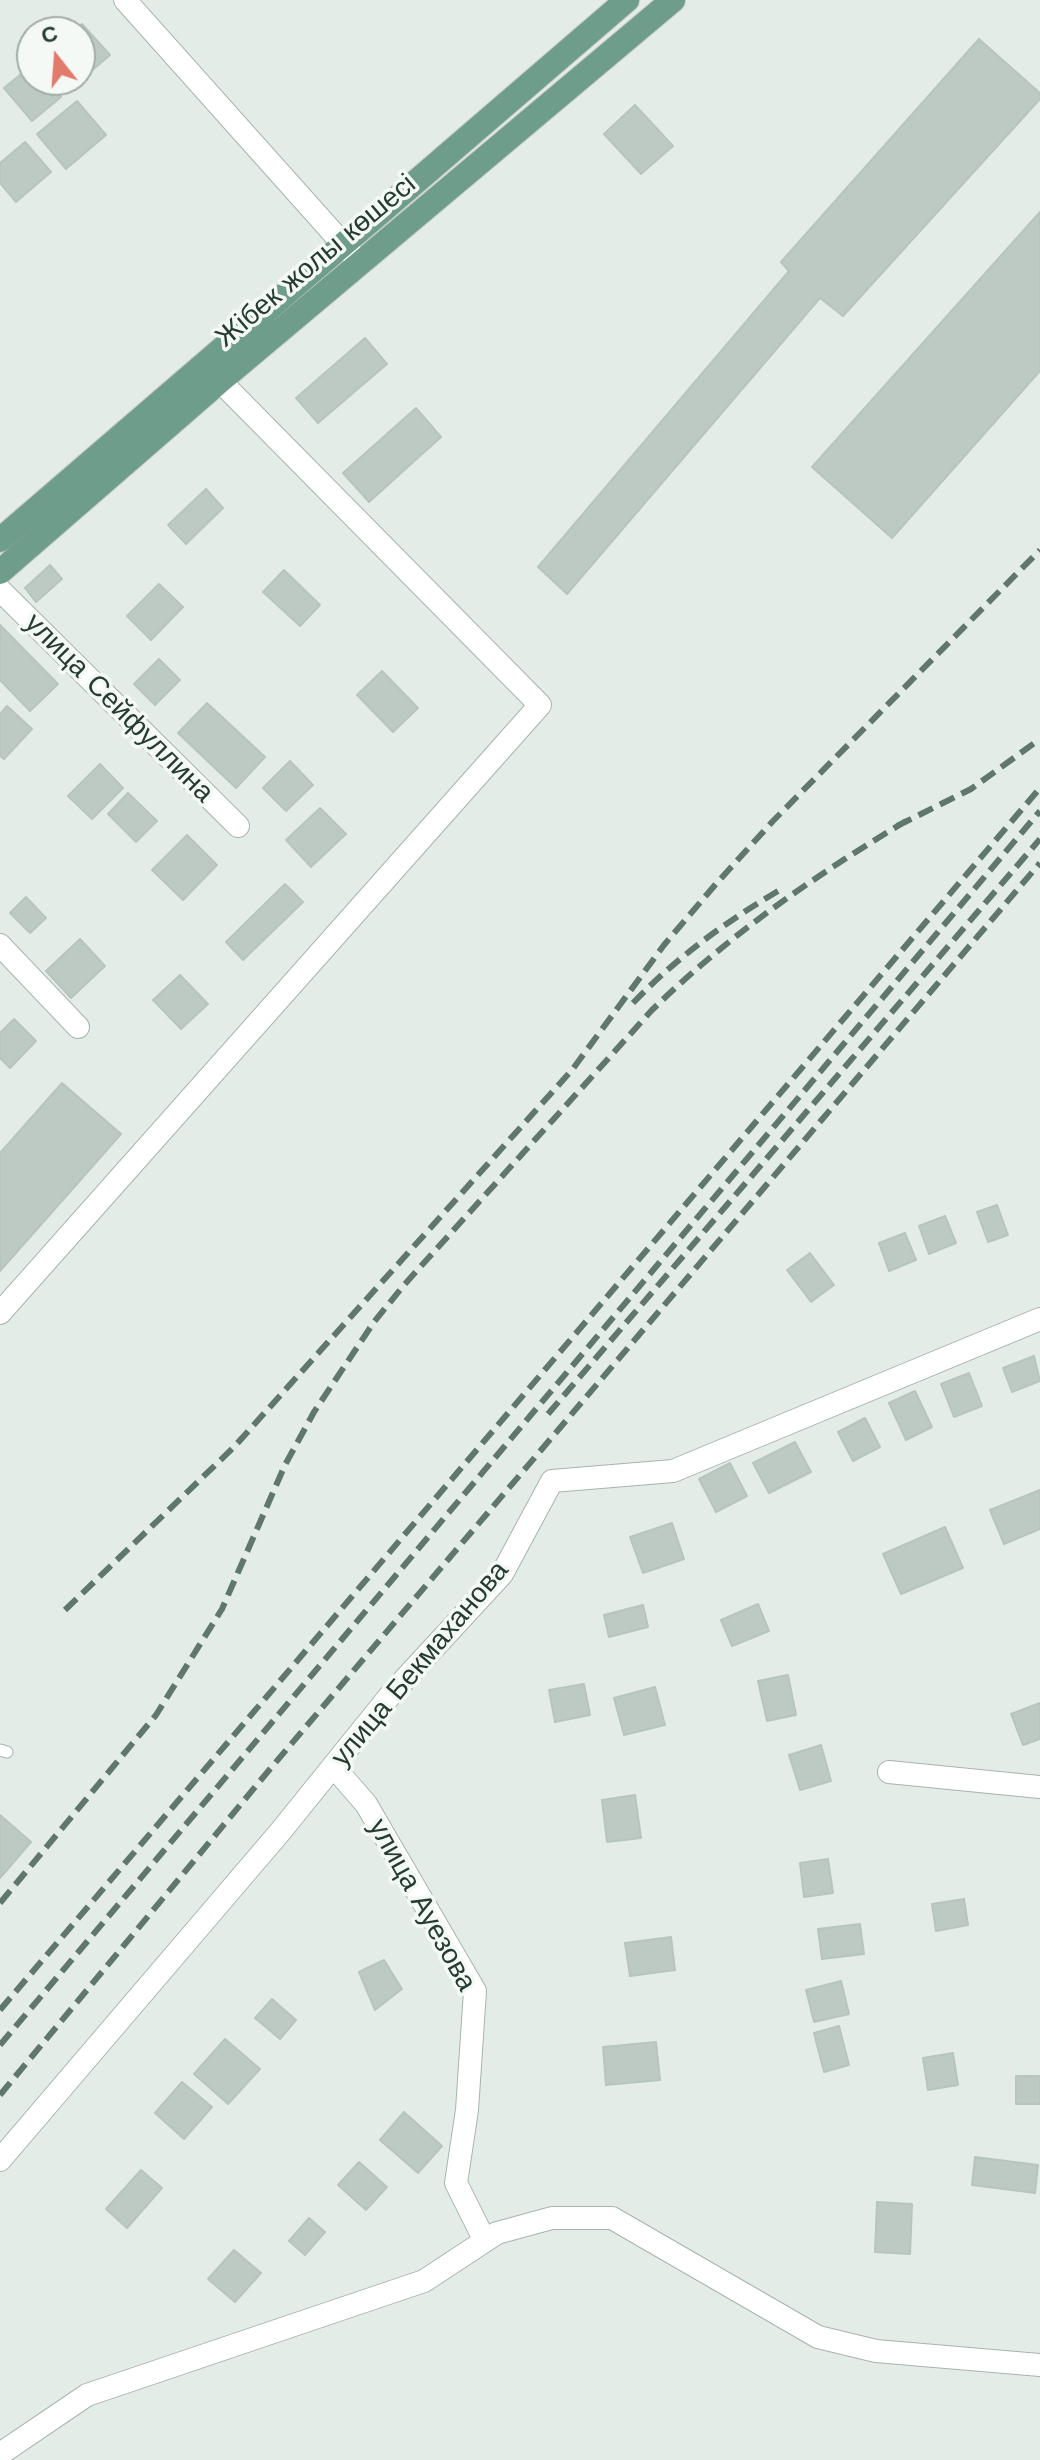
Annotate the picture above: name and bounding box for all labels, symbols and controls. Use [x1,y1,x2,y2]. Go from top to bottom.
north arrow [16,16,96,96]
text: С [38,20,61,49]
street label: Жібек жолы көшесі [209,167,423,355]
street label: улица Сейфуллина [18,607,220,809]
street label: улица Бекмаханова [324,1554,516,1774]
street label: улица Ауезова [361,1813,483,1997]

